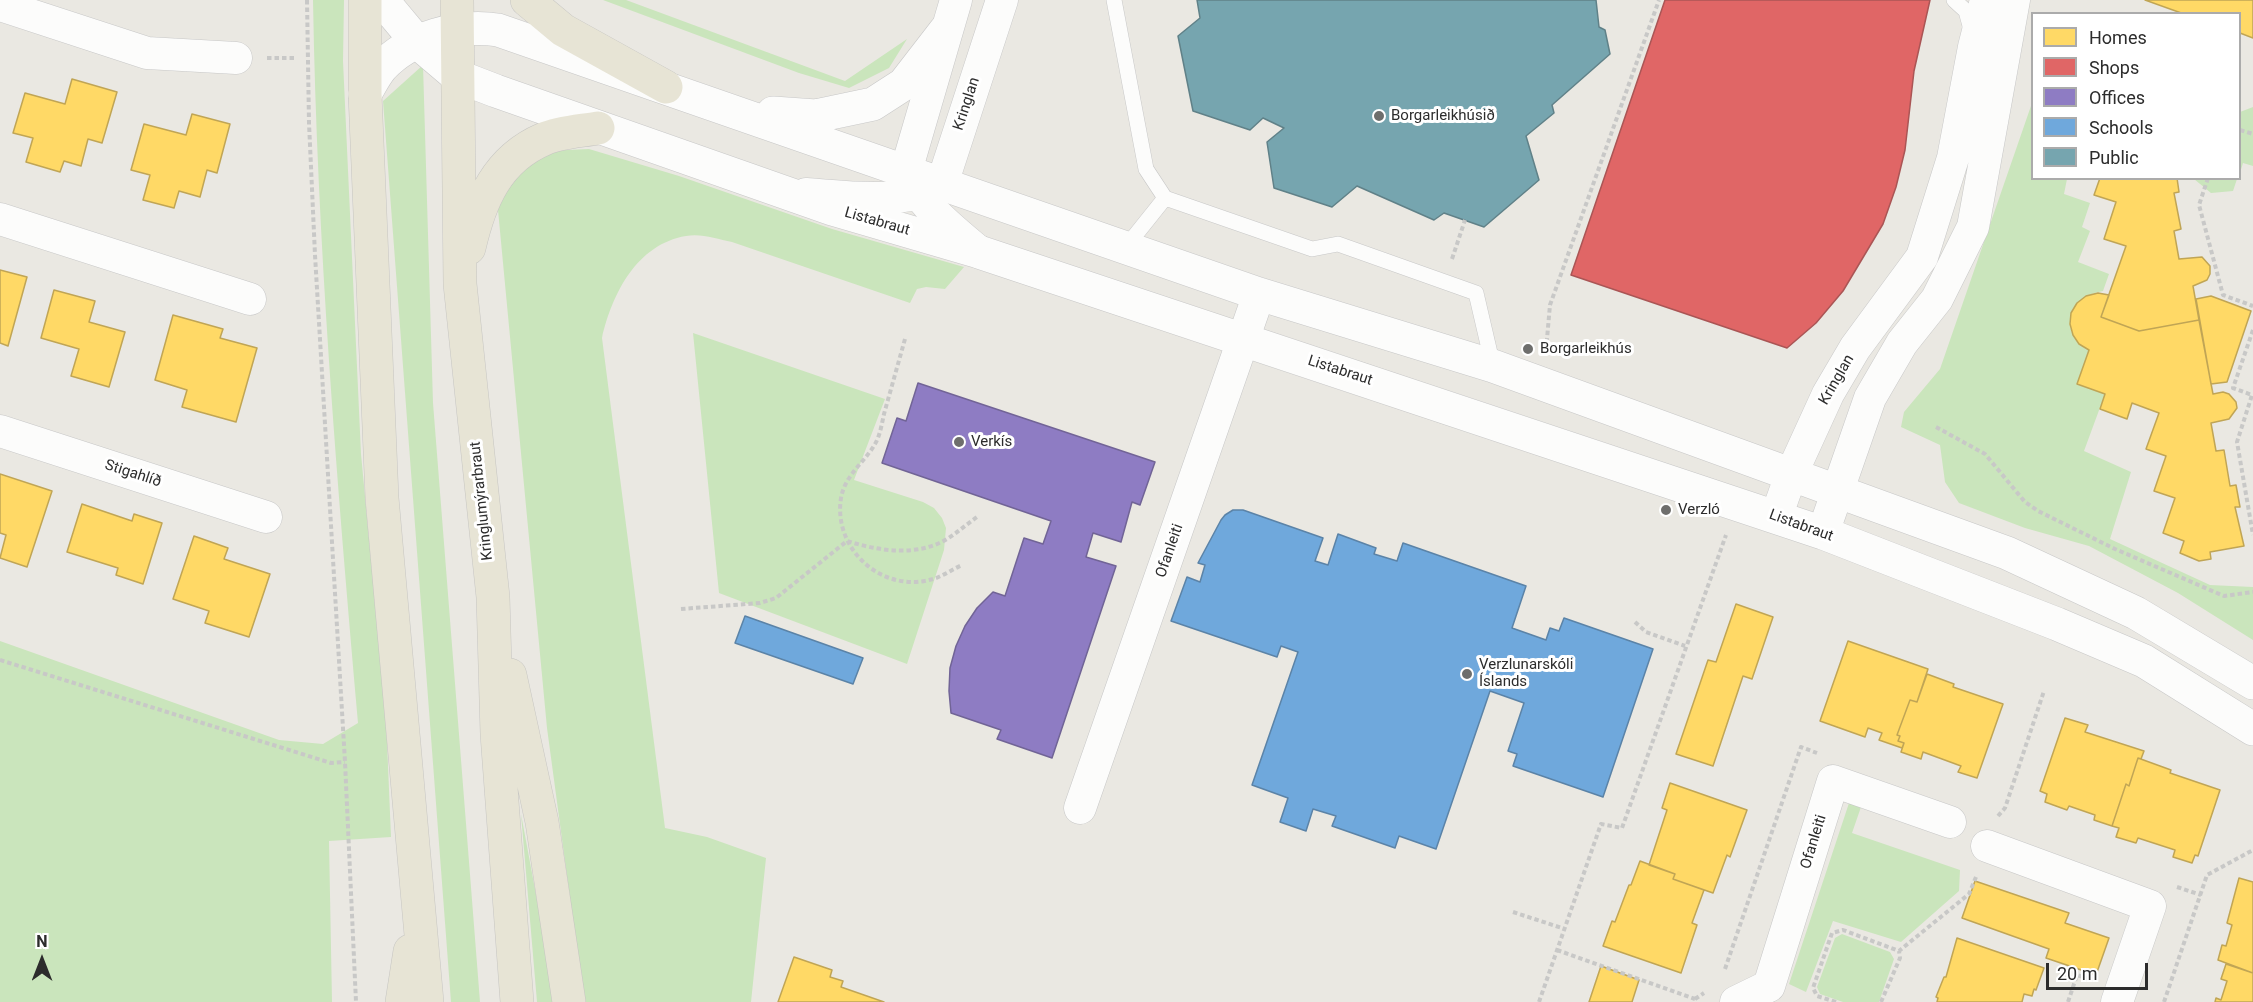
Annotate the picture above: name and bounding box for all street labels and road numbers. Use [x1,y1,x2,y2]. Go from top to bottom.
street label: Kringlan [950,75,984,133]
street label: Listabraut [842,204,912,240]
street label: Listabraut [1305,352,1375,390]
street label: Kringlan [1815,352,1859,408]
street label: Kringlumýrarbraut [467,441,497,561]
street label: Stigahlíð [102,456,164,492]
street label: Listabraut [1766,506,1836,546]
street label: Ofanleiti [1152,522,1188,580]
street label: Ofanleiti [1797,813,1831,871]

